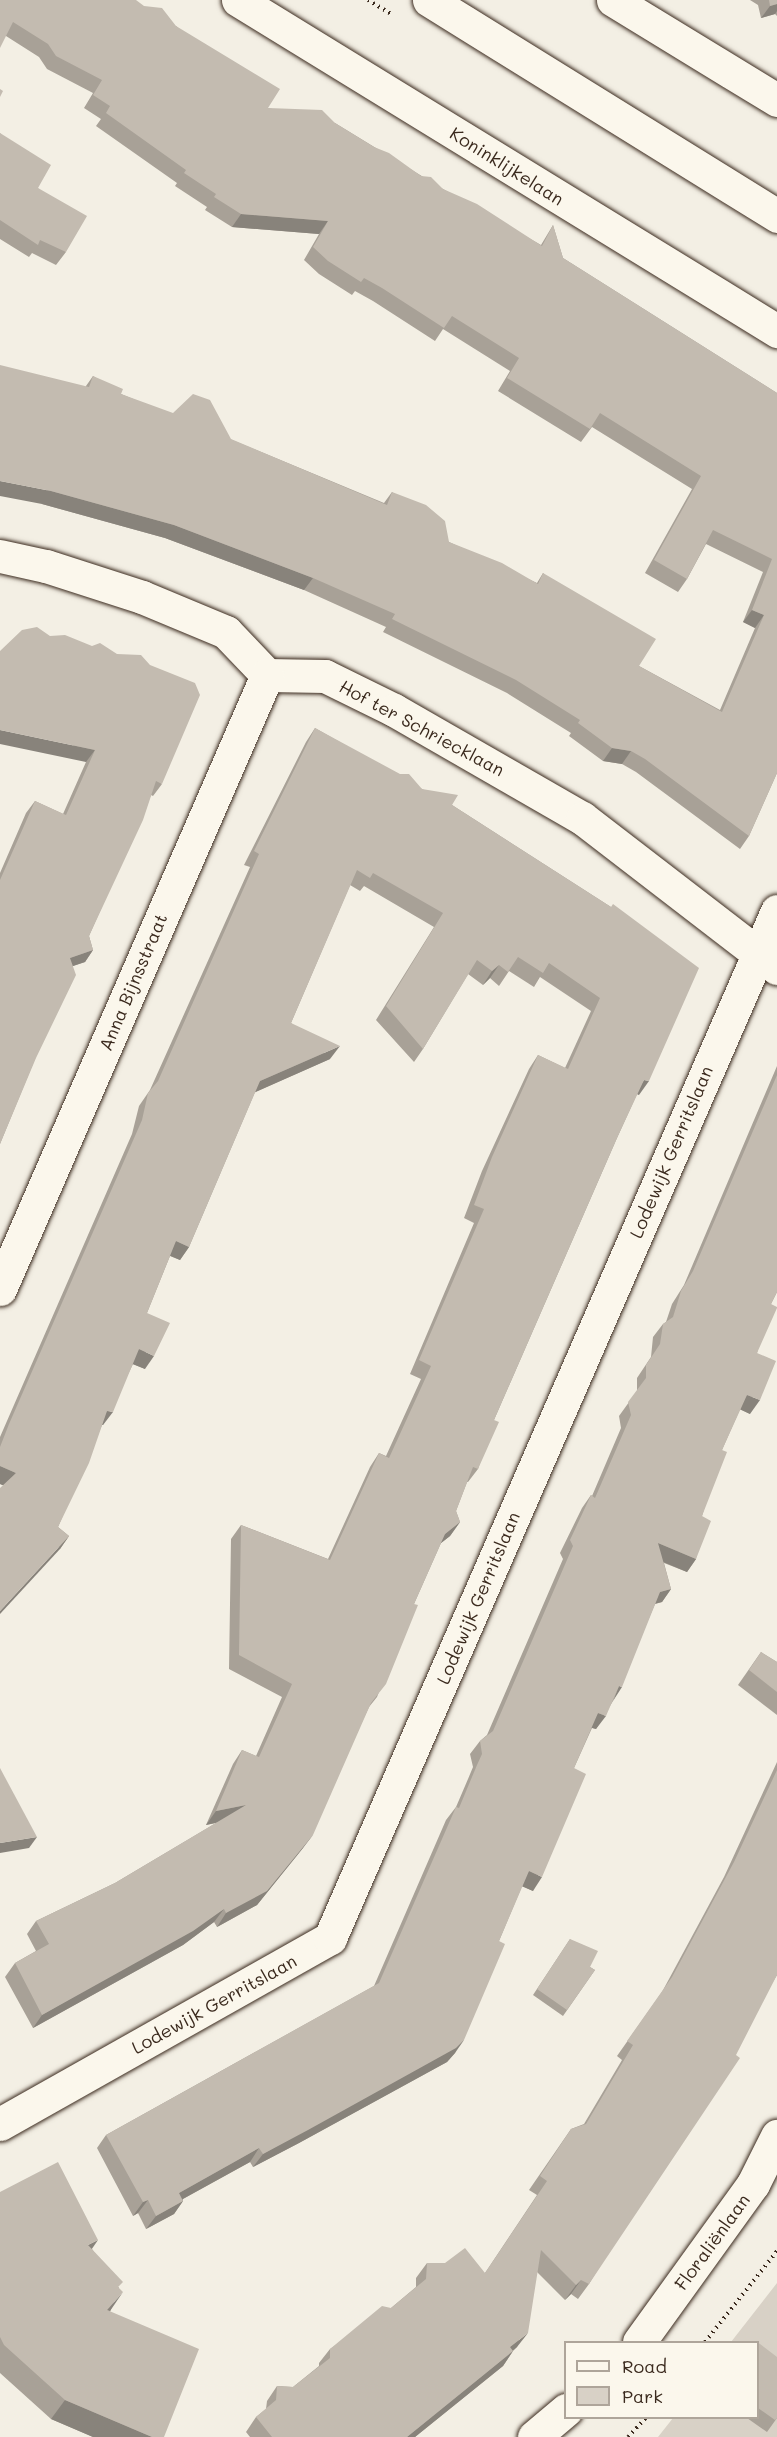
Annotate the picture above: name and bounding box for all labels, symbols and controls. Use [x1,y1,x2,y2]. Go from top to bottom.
street label: Koninklijkelaan [446,122,568,210]
street label: Hof ter Schriecklaan [336,675,508,781]
street label: Anna Bijnsstraat [94,910,172,1054]
street label: Lodewijk Gerritslaan [625,1063,717,1241]
street label: Lodewijk Gerritslaan [432,1509,524,1687]
street label: Lodewijk Gerritslaan [128,1950,300,2058]
street label: Floraliënlaan [670,2190,754,2294]
legend [564,2341,759,2419]
text: Road [622,2354,667,2378]
text: Park [622,2384,663,2408]

